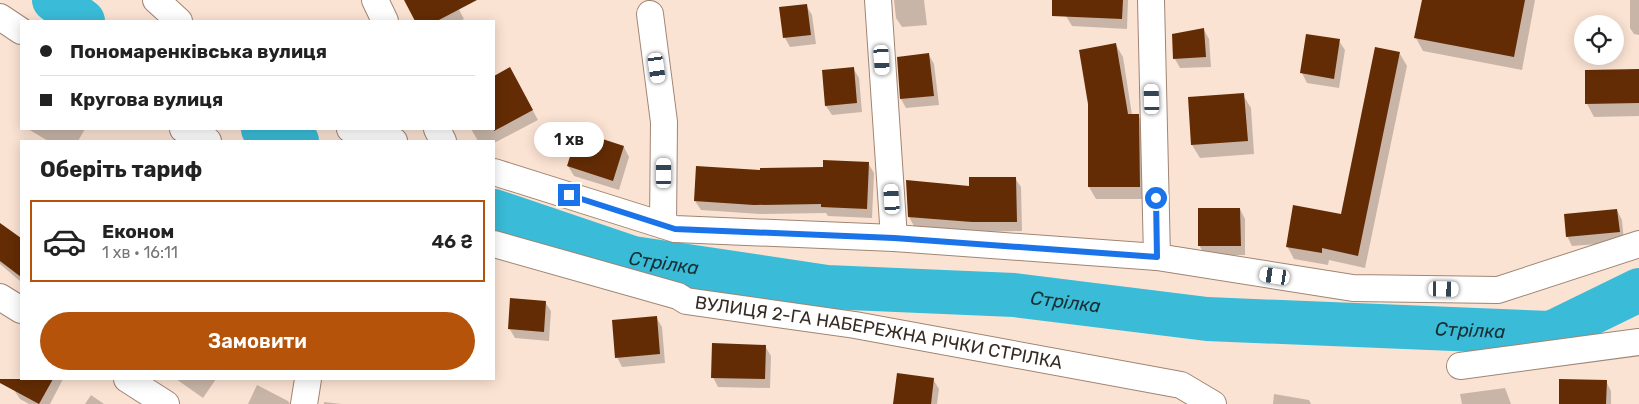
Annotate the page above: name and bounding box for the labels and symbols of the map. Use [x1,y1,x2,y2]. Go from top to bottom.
car [873,45,890,75]
car [647,52,666,84]
car [1143,84,1160,114]
callout: 1 хв [534,122,604,158]
car [656,158,671,188]
route end [558,184,580,206]
car [883,184,900,214]
route start [1145,187,1167,209]
water label: Стрілка [627,247,700,280]
car [1259,266,1290,286]
car [1428,281,1459,297]
water label: Стрілка [1029,286,1102,318]
street label: ВУЛИЦЯ 2-ГА НАБЕРЕЖНА РІЧКИ СТРІЛКА [694,291,1064,374]
water label: Стрілка [1434,317,1506,343]

